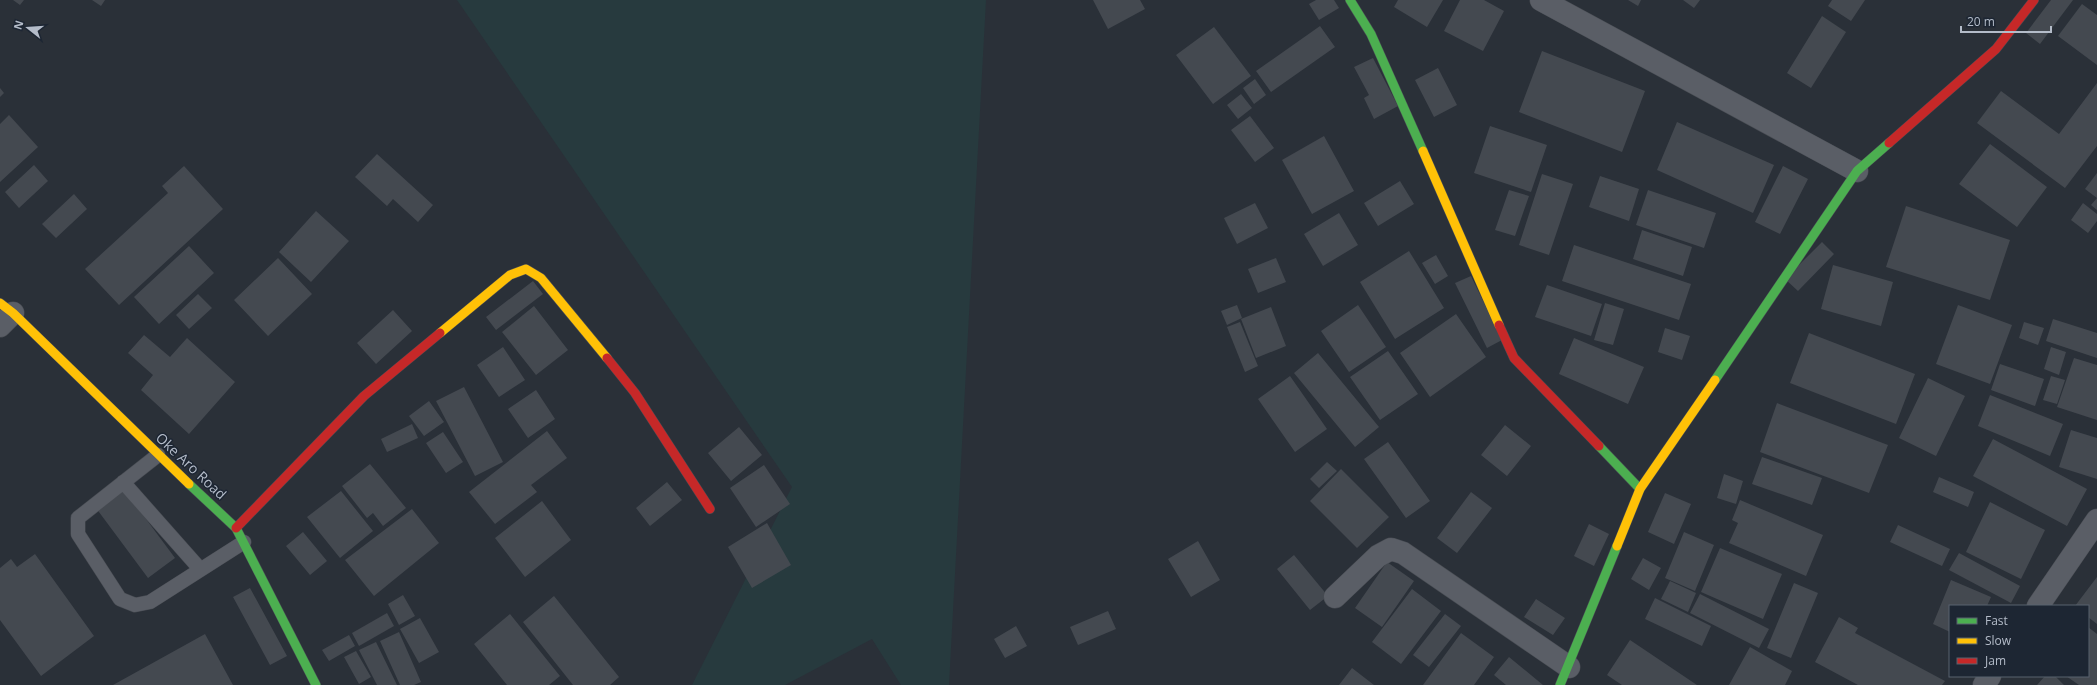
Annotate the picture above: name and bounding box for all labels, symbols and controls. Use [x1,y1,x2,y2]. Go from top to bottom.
north arrow [8,8,48,48]
scale bar [1961,8,2051,34]
text: 20 m [1967,13,1995,30]
text: N [9,18,26,31]
street label: Oke Aro Road [152,428,231,503]
legend [1949,605,2089,677]
text: Fast [1985,612,2008,629]
text: Slow [1985,632,2012,649]
text: Jam [1984,652,2006,669]

